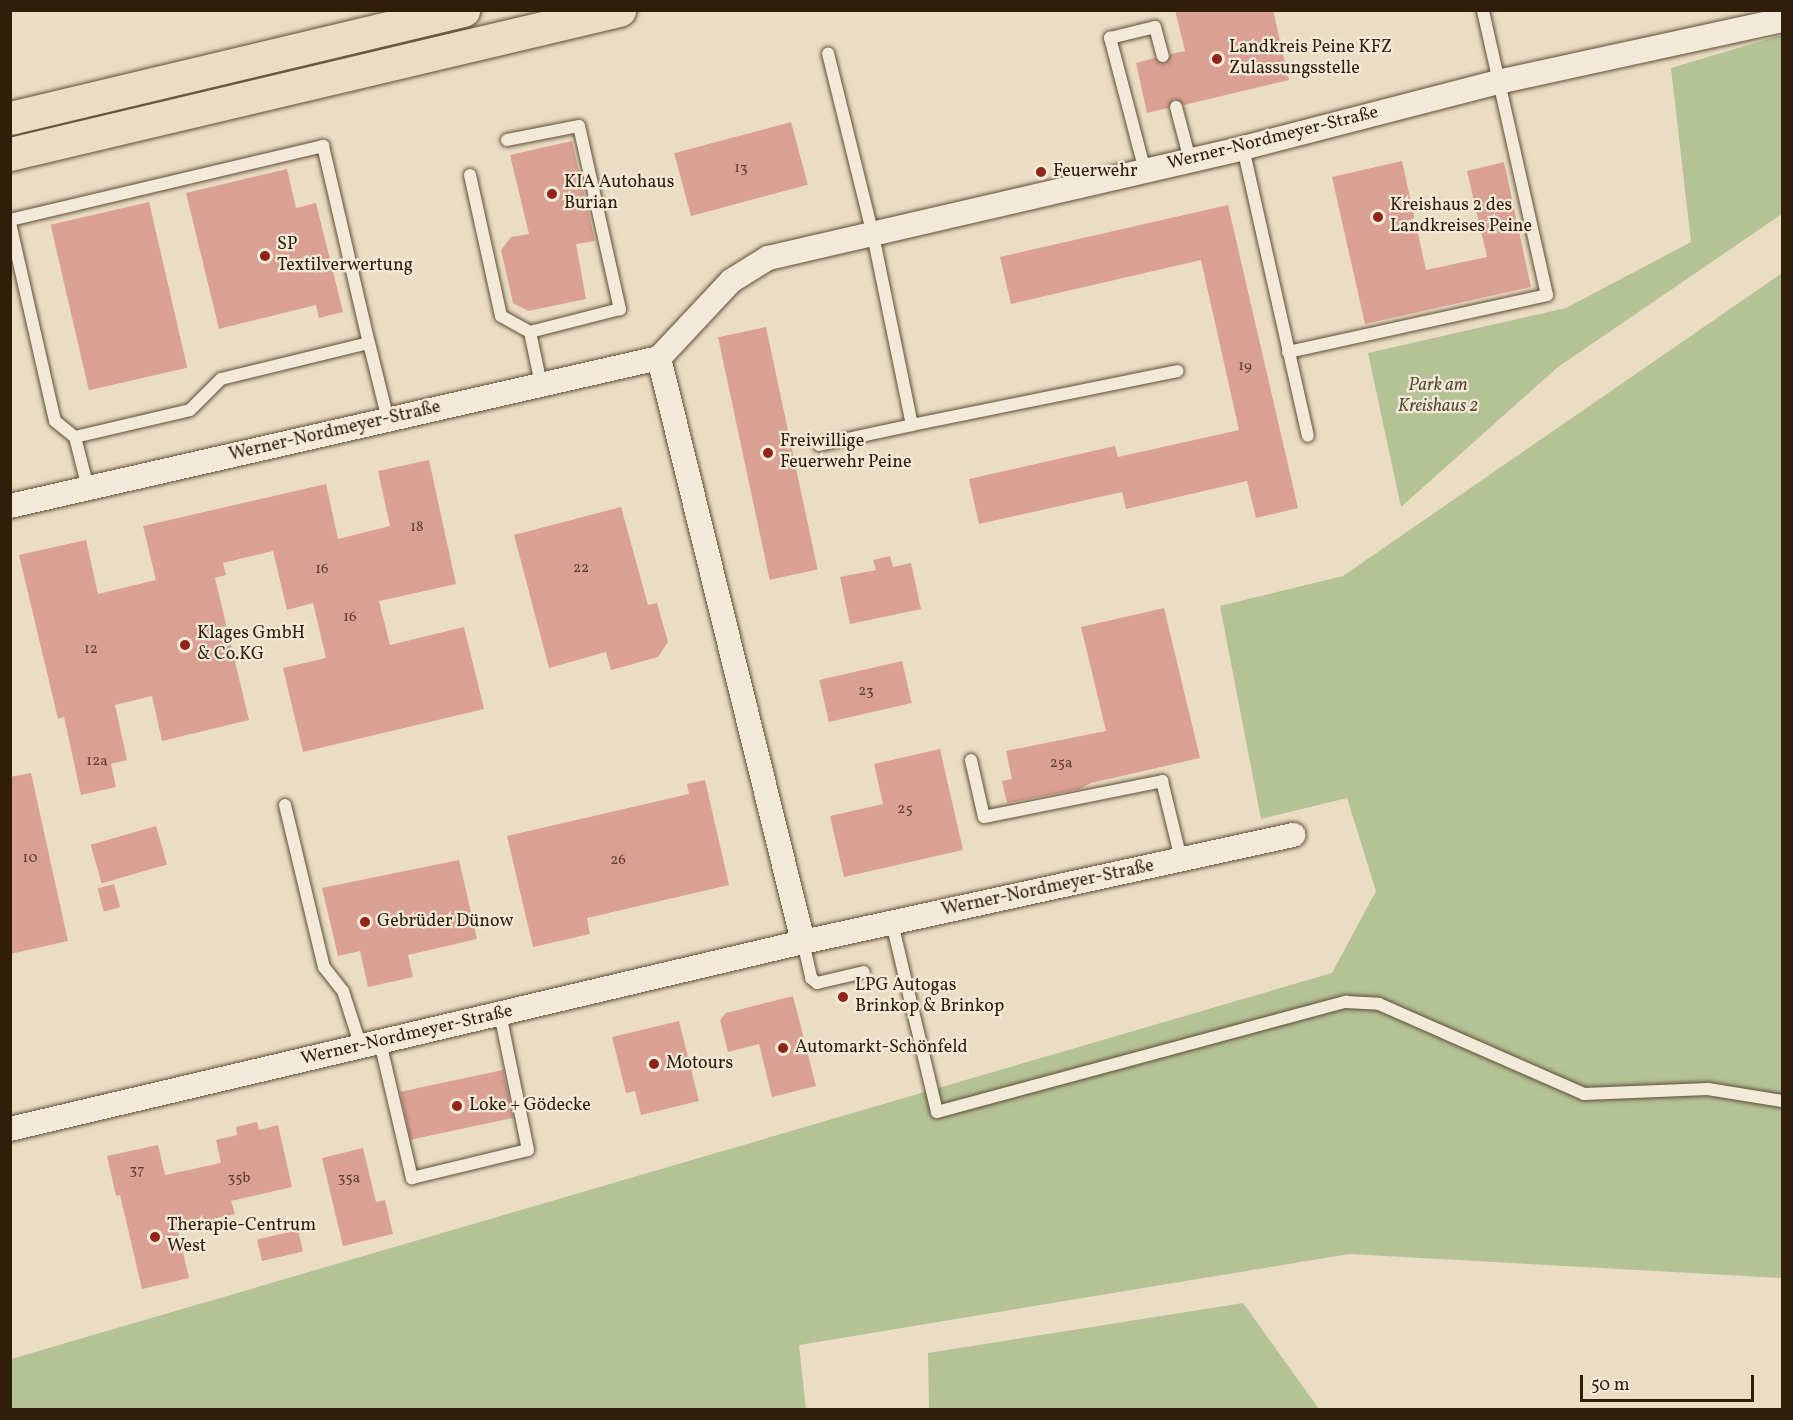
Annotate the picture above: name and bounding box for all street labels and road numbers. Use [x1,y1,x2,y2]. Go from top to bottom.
street label: Werner-Nordmeyer-Straße [1165,102,1381,176]
street label: Werner-Nordmeyer-Straße [227,397,443,467]
street label: Werner-Nordmeyer-Straße [940,856,1156,922]
street label: Werner-Nordmeyer-Straße [299,1001,515,1071]

